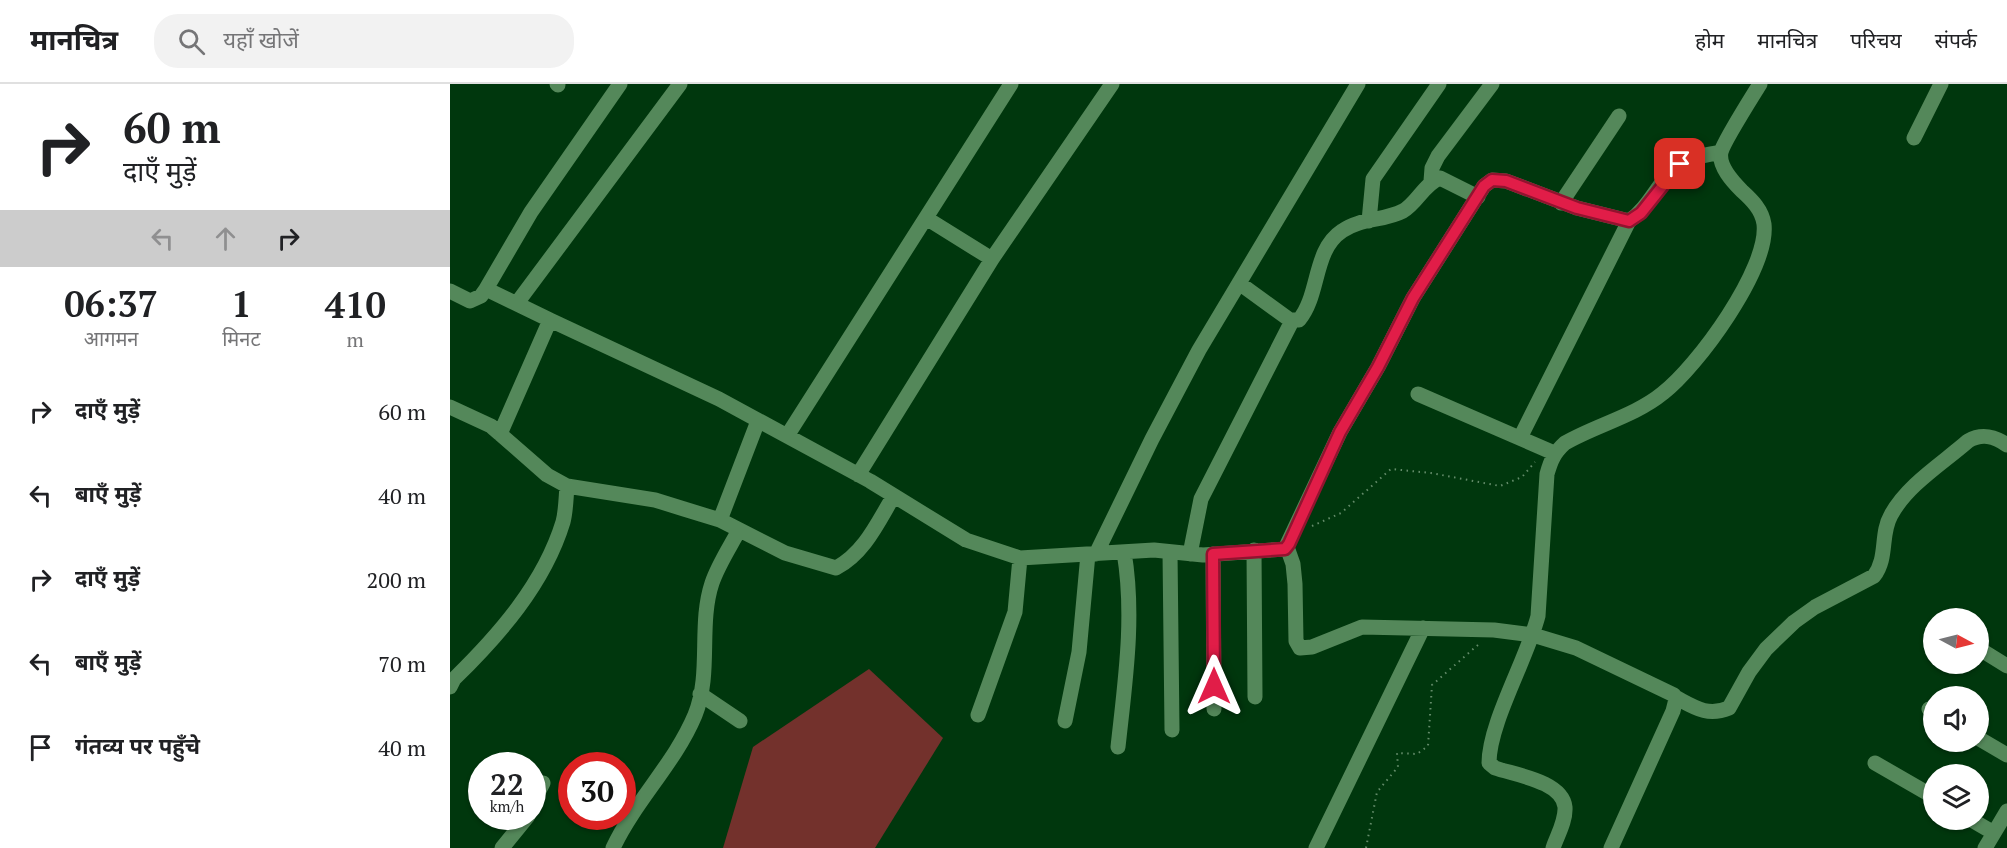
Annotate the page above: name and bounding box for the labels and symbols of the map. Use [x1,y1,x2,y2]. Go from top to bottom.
pin [1654,138,1705,189]
north arrow [1923,608,1989,674]
position arrow [1182,654,1246,718]
speed limit sign: 30 [558,752,636,830]

